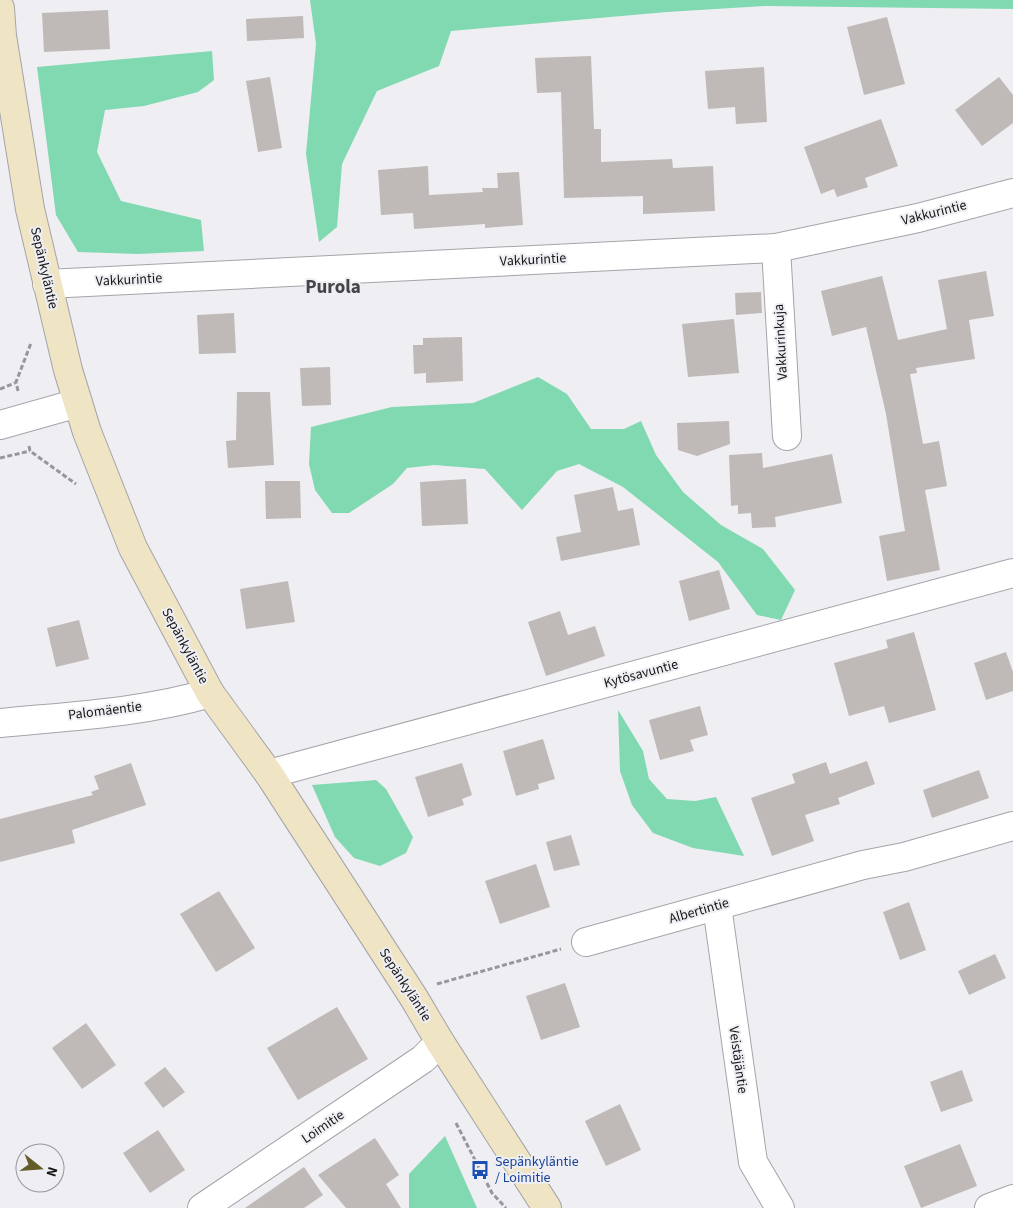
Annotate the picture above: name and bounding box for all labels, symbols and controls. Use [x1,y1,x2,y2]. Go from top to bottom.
street label: Vakkurintie [899,195,969,231]
street label: Sepänkyläntie [25,225,63,311]
street label: Vakkurintie [499,248,567,272]
street label: Vakkurintie [95,268,163,292]
district label: Purola [305,274,361,301]
street label: Vakkurinkuja [769,303,793,381]
street label: Sepänkyläntie [157,604,213,688]
street label: Kytösavuntie [602,654,680,694]
street label: Palomäentie [67,697,143,725]
street label: Albertintie [667,893,731,929]
street label: Sepänkyläntie [374,944,436,1026]
street label: Veistäjäntie [723,1025,753,1095]
street label: Loimitie [298,1105,348,1149]
north arrow [15,1143,65,1193]
place label: Sepänkyläntie / Loimitie [495,1152,579,1188]
bus stop icon: Sepänkyläntie / Loimitie [469,1159,491,1181]
text: N [41,1164,62,1179]

